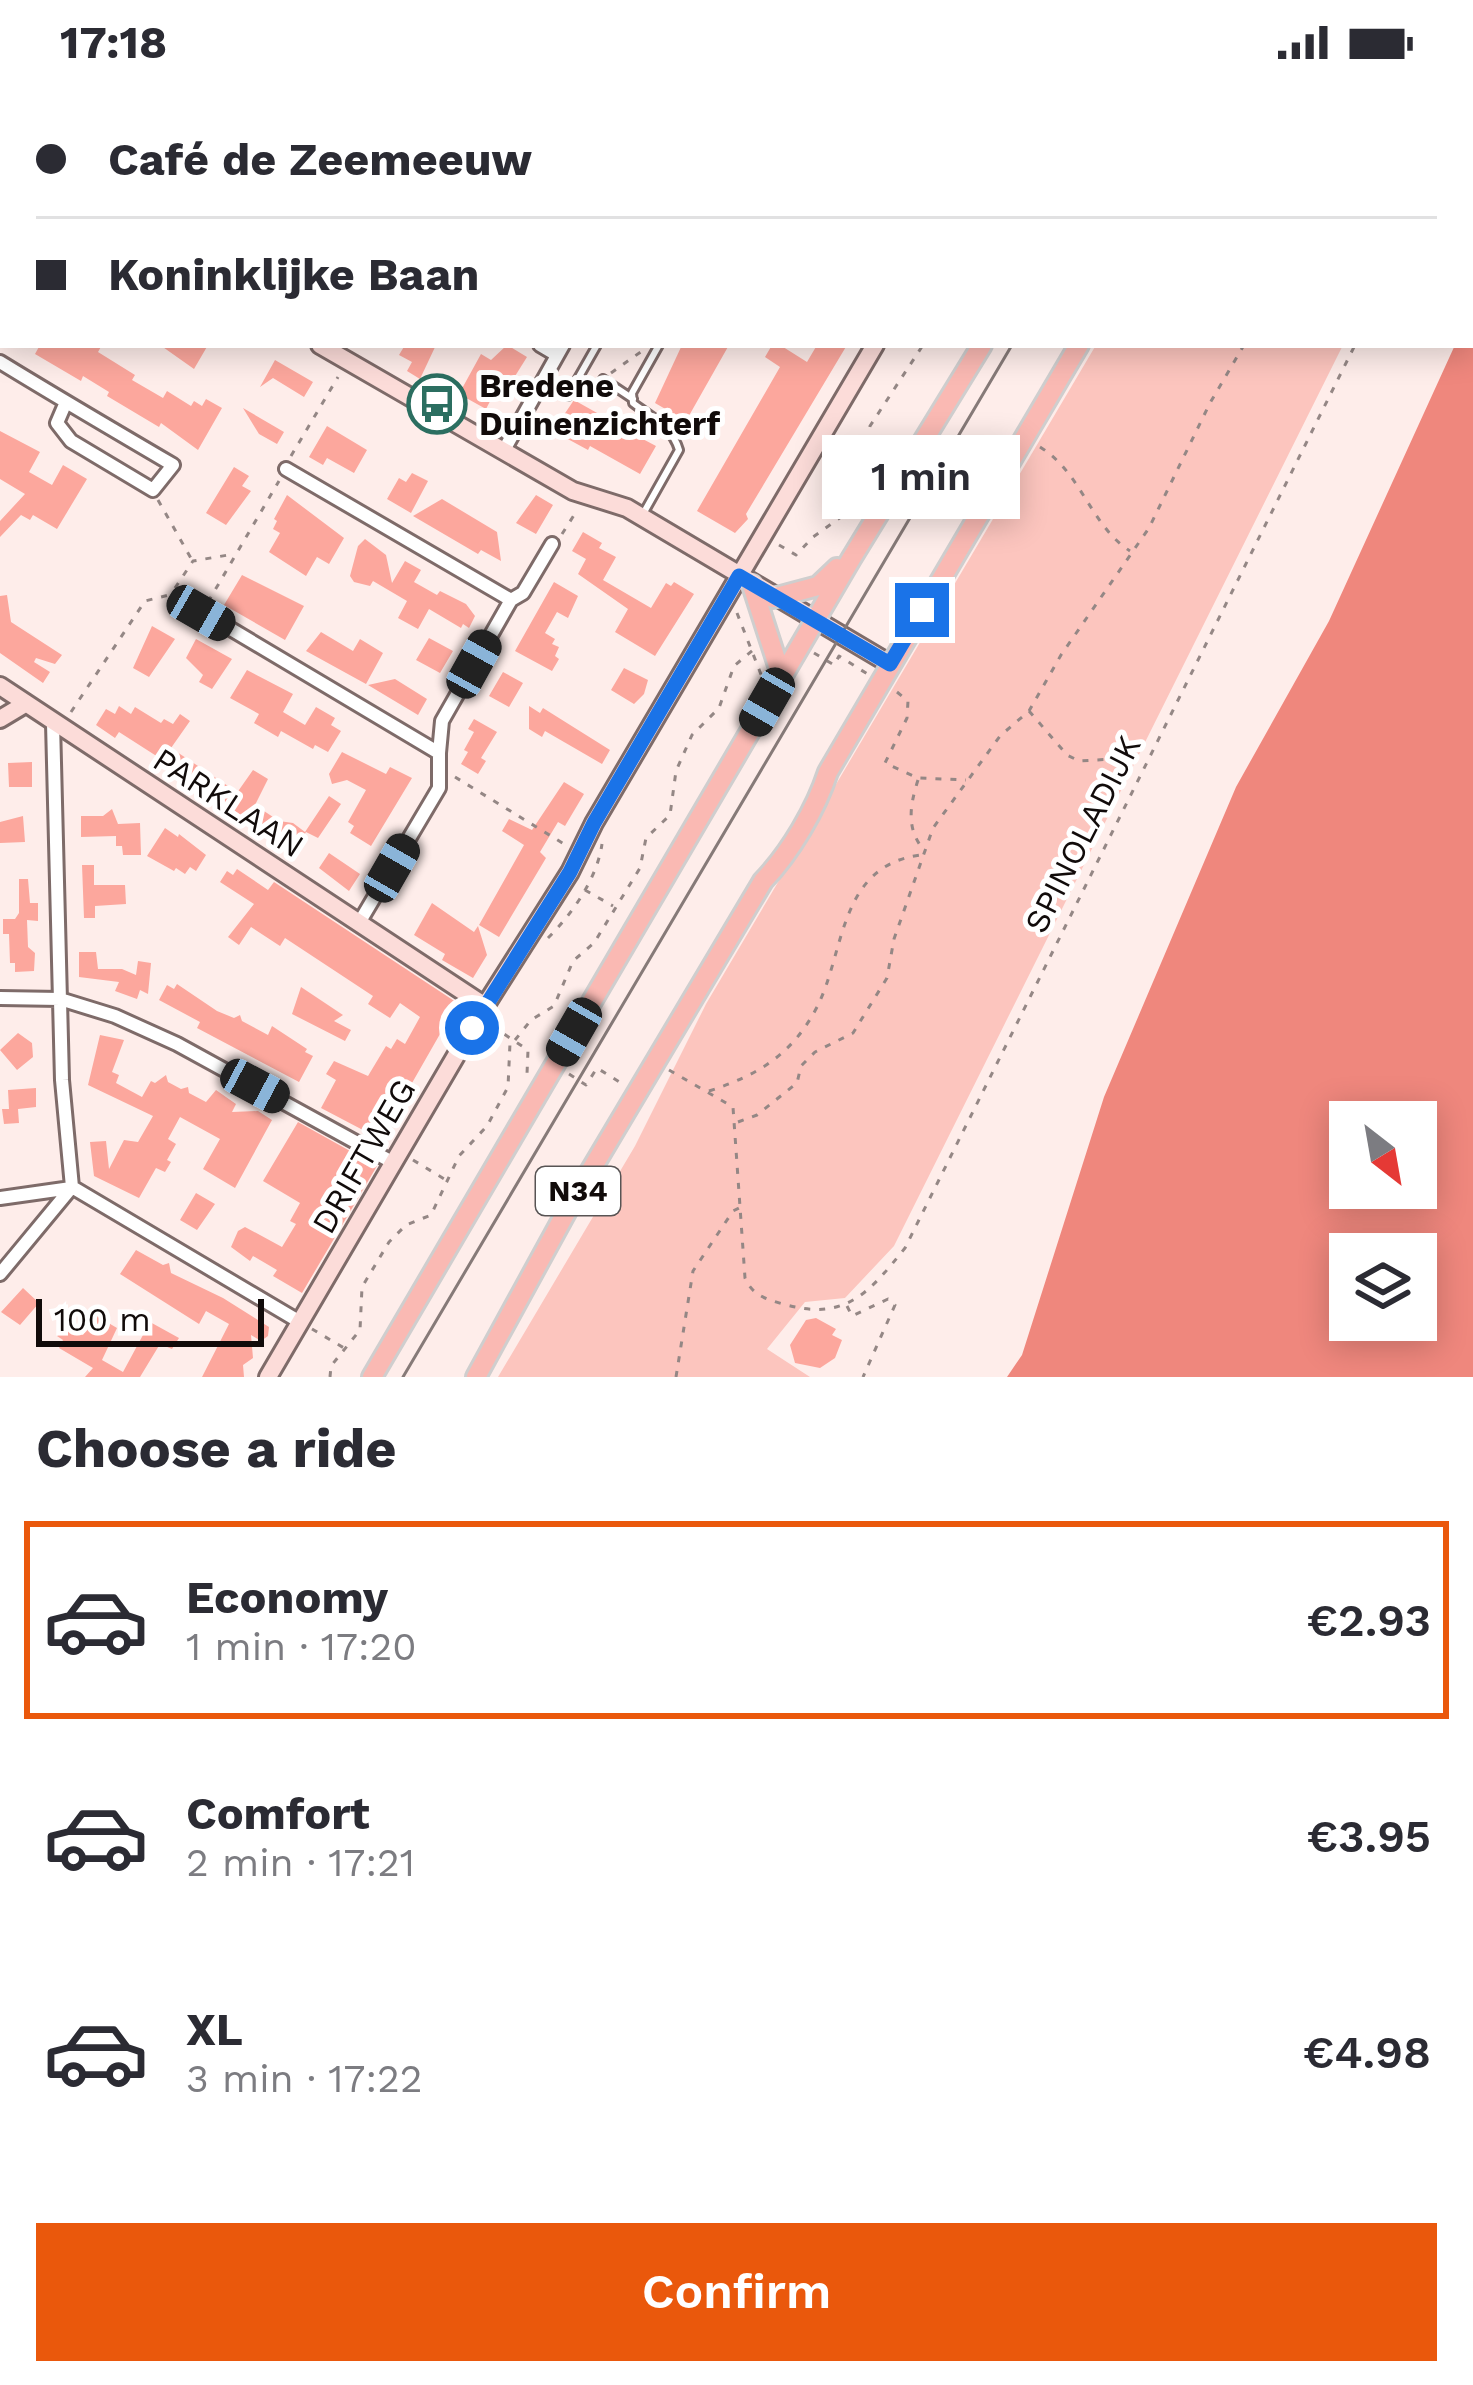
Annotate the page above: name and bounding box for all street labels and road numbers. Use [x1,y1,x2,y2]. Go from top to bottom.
street label: SPINOLADIJK [1016,729,1149,939]
street label: PARKLAAN [146,739,311,865]
street label: DRIFTWEG [304,1072,423,1240]
road number: N34 [536,1167,620,1215]

